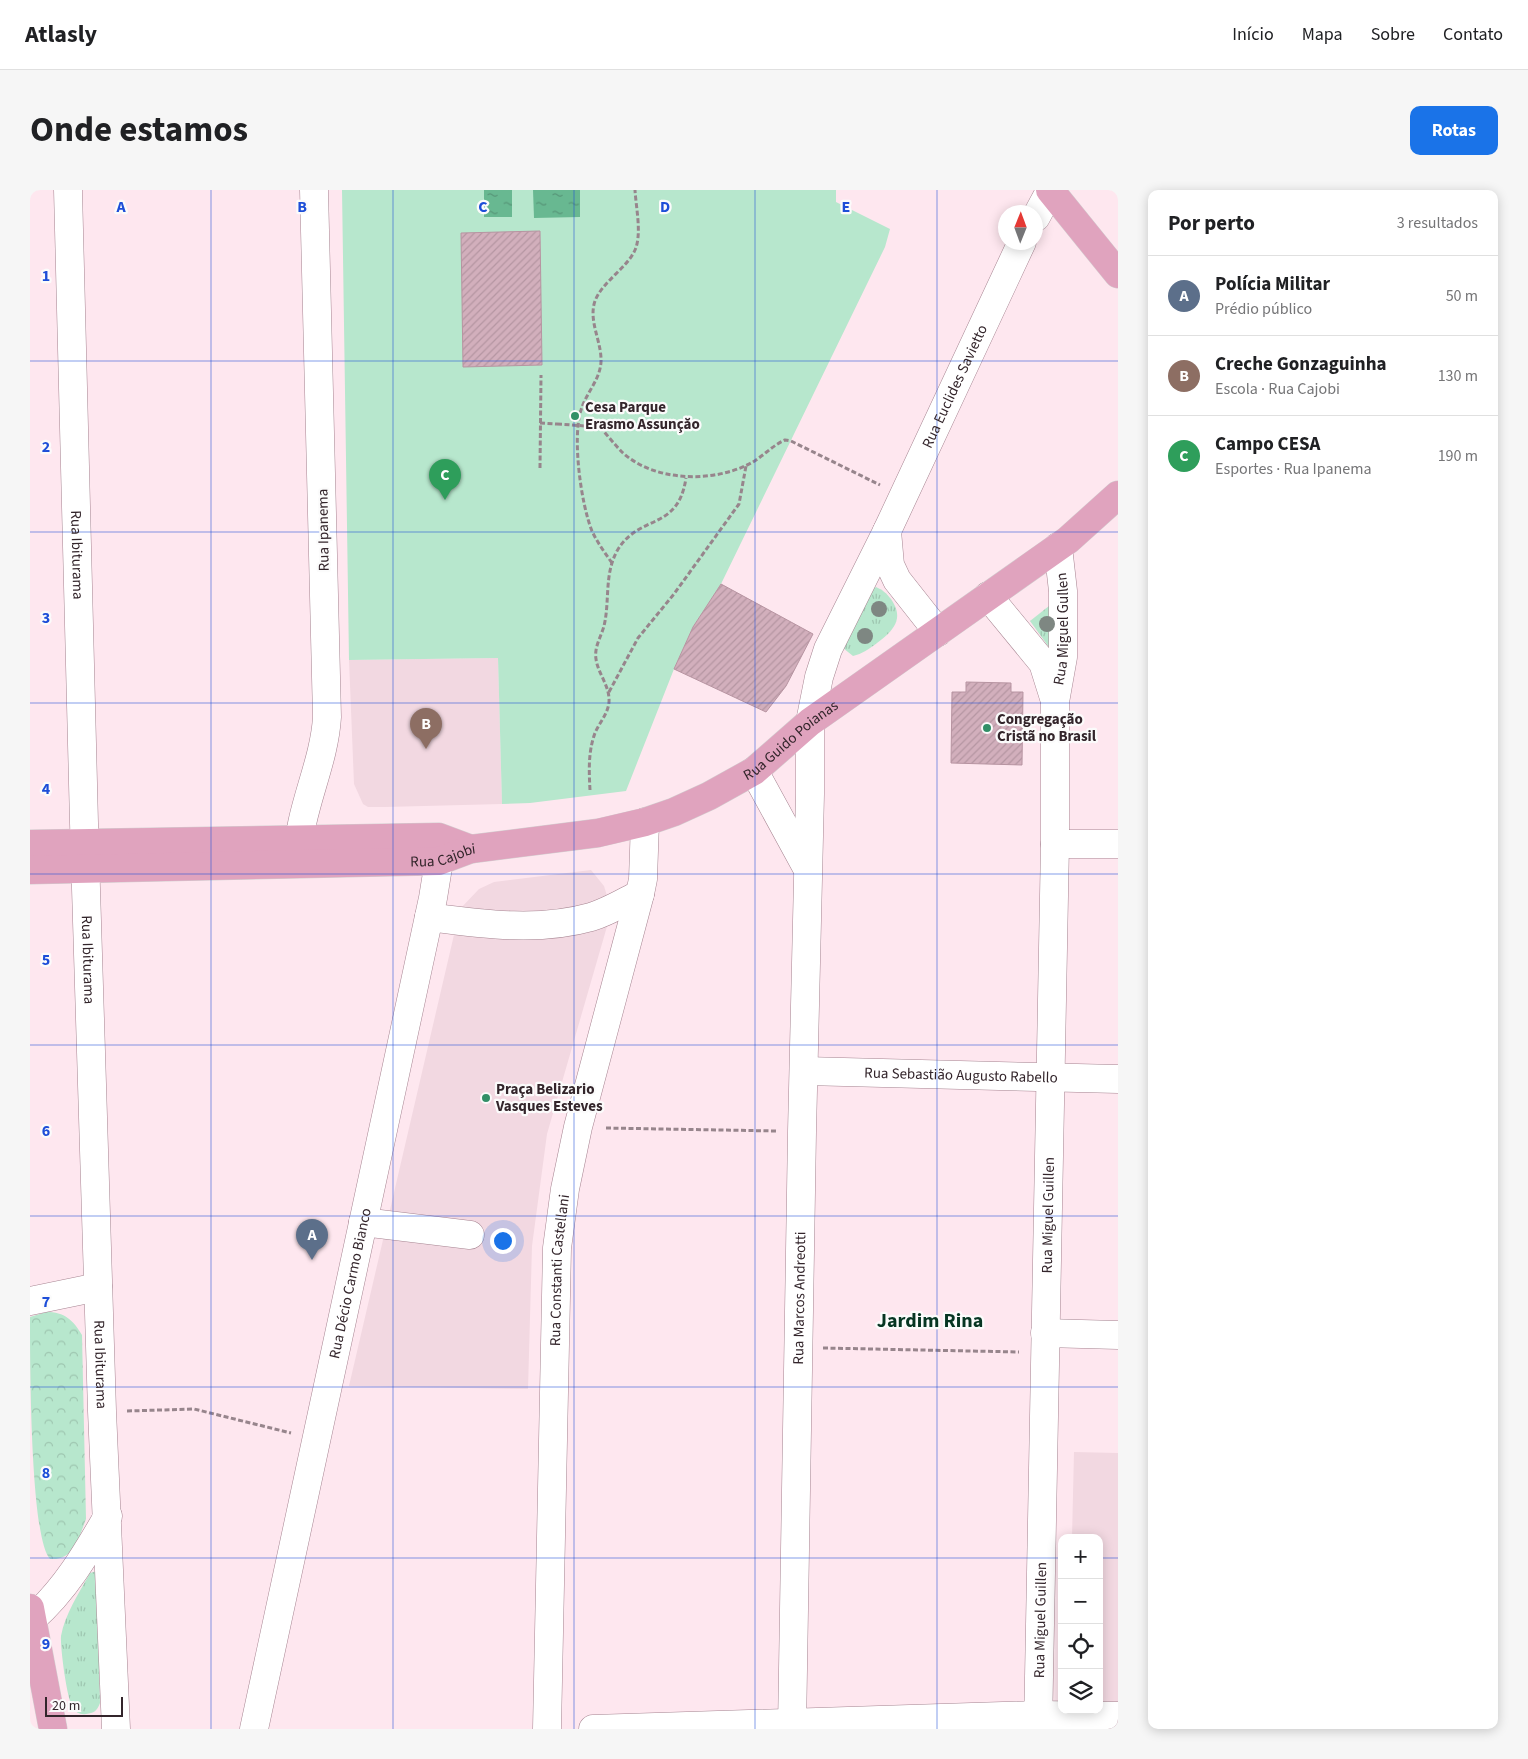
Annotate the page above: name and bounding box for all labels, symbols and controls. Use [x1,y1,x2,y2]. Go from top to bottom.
text: Atlasly [25,17,97,52]
text: Início [1232,22,1274,47]
text: Mapa [1302,22,1343,47]
text: Sobre [1371,22,1415,47]
text: Contato [1443,22,1503,47]
text: Onde estamos [30,105,248,155]
button: Rotas [1410,106,1498,155]
text: A [115,196,126,218]
text: B [297,196,307,218]
text: C [478,196,488,218]
text: D [660,196,670,218]
text: E [842,196,850,218]
north arrow [998,205,1043,250]
text: Por perto [1168,208,1255,238]
text: 3 resultados [1397,212,1478,234]
text: 1 [42,265,50,287]
text: Polícia Militar [1215,271,1330,298]
text: A [1179,285,1189,307]
text: 50 m [1446,285,1478,307]
text: Prédio público [1215,298,1312,320]
street label: Rua Euclides Savietto [917,321,993,452]
text: Creche Gonzaguinha [1215,351,1387,378]
text: B [1179,365,1189,387]
text: 130 m [1438,365,1478,387]
text: Escola · Rua Cajobi [1215,378,1340,400]
place label: Cesa Parque Erasmo Assunçăo [585,397,700,435]
marker: Cesa Parque Erasmo Assunçăo [569,410,581,422]
text: Campo CESA [1215,431,1321,458]
text: 2 [42,436,50,458]
text: C [1179,445,1189,467]
text: 190 m [1438,445,1478,467]
text: Esportes · Rua Ipanema [1215,458,1371,480]
pin: C [429,459,461,500]
street label: Rua Ipanema [312,489,335,571]
street label: Rua Ibiturama [65,510,88,600]
street label: Rua Miguel Gullen [1048,571,1074,687]
text: 3 [42,607,50,629]
street label: Rua Guido Poianas [740,695,843,786]
pin: B [410,708,442,749]
place label: Congregação Cristã no Brasil [997,709,1097,747]
marker: Congregação Cristã no Brasil [981,722,993,734]
text: 4 [42,778,51,800]
street label: Rua Cajobi [410,839,477,873]
street label: Rua Ibiturama [76,915,100,1005]
text: 5 [42,949,50,971]
street label: Rua Sebastião Augusto Rabello [864,1063,1058,1088]
place label: Praça Belizario Vasques Esteves [495,1079,603,1117]
marker: Praça Belizario Vasques Esteves [480,1092,492,1104]
text: 6 [42,1120,50,1142]
street label: Rua Miguel Guillen [1037,1157,1060,1273]
street label: Rua Constanti Castellani [545,1193,575,1346]
street label: Rua Décio Carmo Bianco [324,1206,377,1361]
pin: A [296,1219,328,1260]
your location [490,1228,516,1254]
street label: Rua Marcos Andreotti [788,1231,811,1365]
text: 7 [42,1291,50,1313]
district label: Jardim Rina [877,1307,983,1335]
street label: Rua Ibiturama [88,1320,112,1409]
text: 8 [42,1462,50,1484]
map controls [1058,1534,1103,1714]
button: + [1058,1534,1103,1579]
street label: Rua Miguel Guillen [1029,1562,1052,1678]
button: − [1058,1579,1103,1624]
button: locate [1058,1624,1103,1669]
text: 9 [42,1633,50,1655]
button: layers [1058,1669,1103,1714]
scale bar [45,1694,122,1717]
text: 20 m [52,1696,80,1716]

